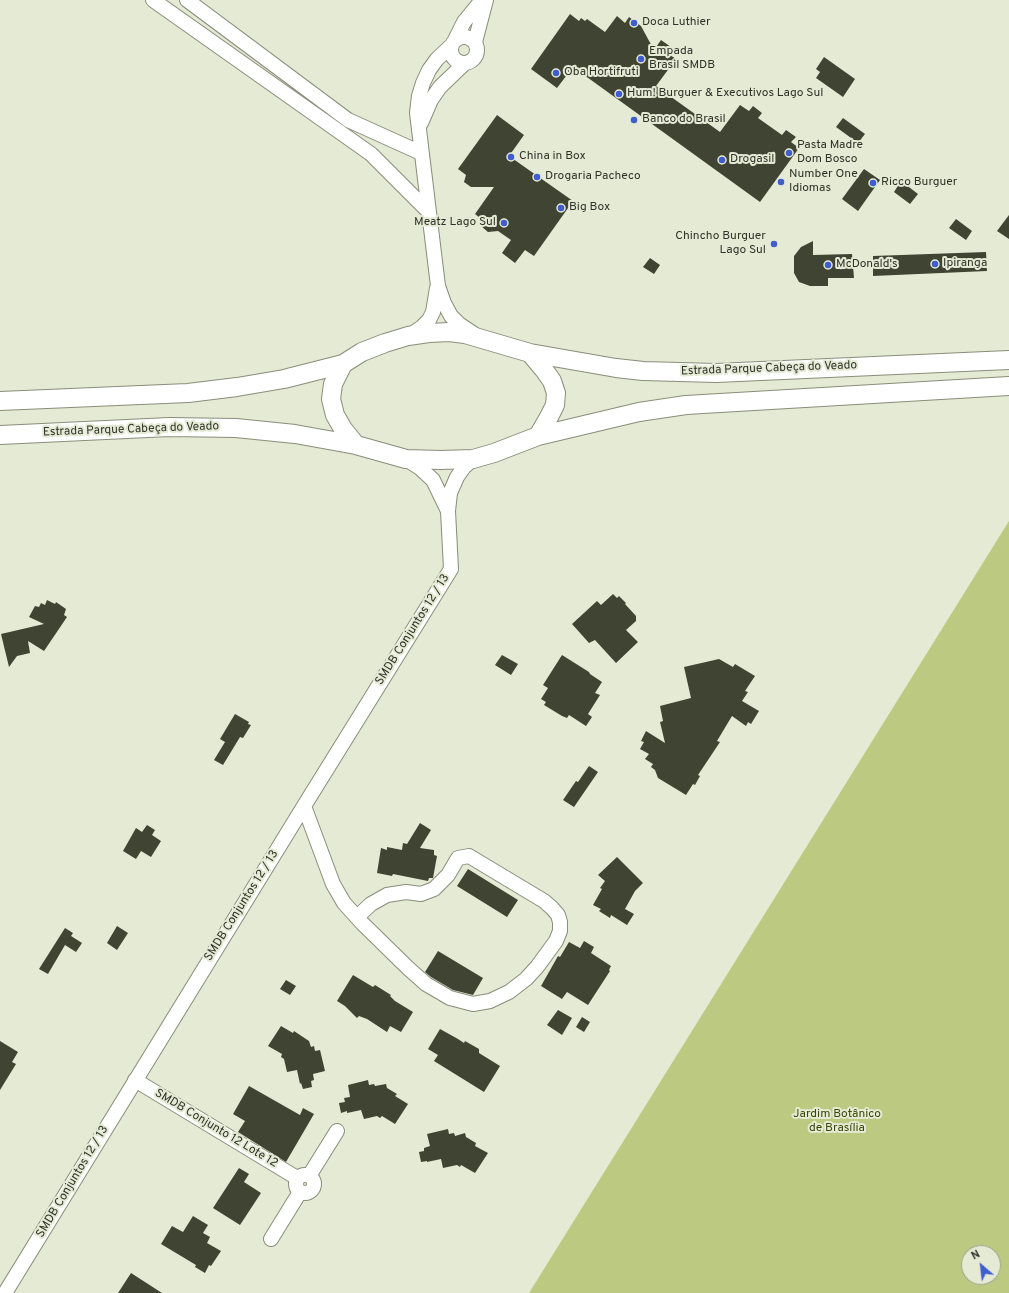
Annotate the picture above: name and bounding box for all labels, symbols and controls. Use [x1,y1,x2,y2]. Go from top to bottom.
place label: Doca Luthier [642,16,711,30]
marker: Doca Luthier [629,18,639,28]
place label: Empada Brasil SMDB [649,45,715,73]
marker: Empada Brasil SMDB [636,54,646,64]
place label: Oba Hortifruti [564,66,639,80]
marker: Oba Hortifruti [551,68,561,78]
place label: Hum! Burguer & Executivos Lago Sul [627,87,823,101]
marker: Hum! Burguer & Executivos Lago Sul [614,89,624,99]
place label: Banco do Brasil [642,113,726,127]
marker: Banco do Brasil [629,115,639,125]
place label: Pasta Madre Dom Bosco [797,139,863,167]
marker: Pasta Madre Dom Bosco [784,148,794,158]
place label: China in Box [519,150,586,164]
marker: China in Box [506,152,516,162]
place label: Drogasil [730,153,774,167]
marker: Drogasil [717,155,727,165]
place label: Number One Idiomas [789,168,858,196]
place label: Drogaria Pacheco [545,170,641,184]
marker: Drogaria Pacheco [532,172,542,182]
place label: Ricco Burguer [881,176,958,190]
marker: Number One Idiomas [776,177,786,187]
marker: Ricco Burguer [868,178,878,188]
place label: Big Box [569,201,610,215]
marker: Big Box [556,203,566,213]
place label: Meatz Lago Sul [414,216,496,230]
marker: Meatz Lago Sul [499,218,509,228]
place label: Chincho Burguer Lago Sul [675,230,766,258]
marker: Chincho Burguer Lago Sul [769,239,779,249]
place label: Ipiranga [943,257,987,271]
place label: McDonald's [836,258,898,272]
marker: Ipiranga [930,259,940,269]
marker: McDonald's [823,260,833,270]
street label: Estrada Parque Cabeça do Veado [681,359,857,379]
street label: Estrada Parque Cabeça do Veado [43,420,219,440]
street label: SMDB Conjuntos 12 / 13 [373,572,453,688]
street label: SMDB Conjuntos 12 / 13 [202,848,282,964]
street label: SMDB Conjunto 12 Lote 12 [152,1087,280,1171]
park label: Jardim Botânico de Brasília [793,1108,881,1136]
street label: SMDB Conjuntos 12 / 13 [34,1123,112,1241]
north arrow [961,1245,1001,1285]
text: N [969,1247,983,1263]

